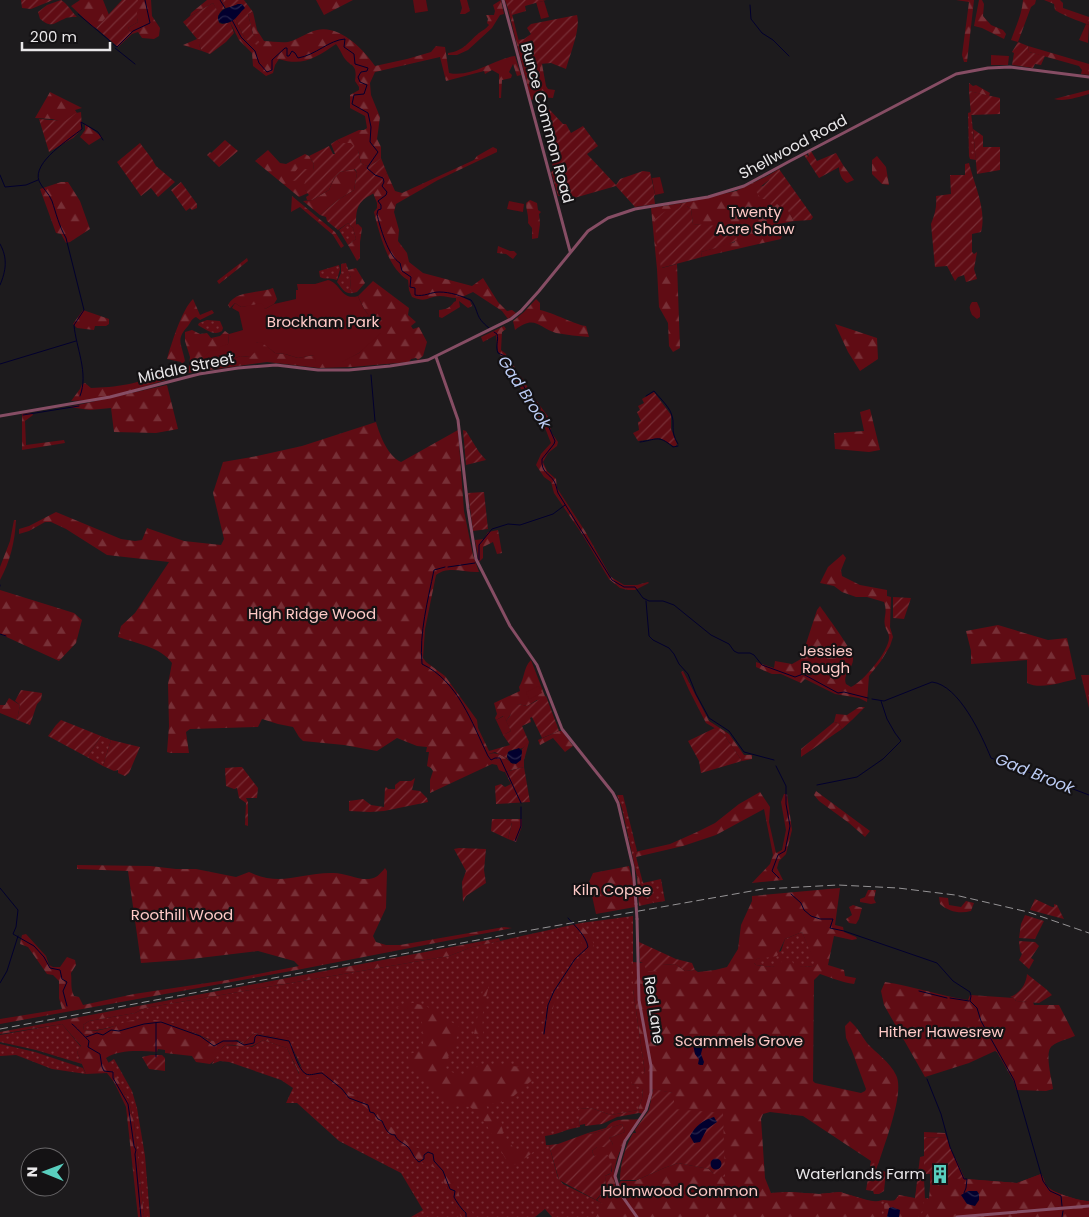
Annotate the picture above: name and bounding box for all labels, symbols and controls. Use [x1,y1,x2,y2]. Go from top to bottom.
scale bar [22,20,110,52]
text: 200 m [30,26,77,47]
street label: Bunce Common Road [516,40,579,205]
street label: Shellwood Road [735,109,851,184]
park label: Twenty Acre Shaw [716,201,795,239]
park label: Brockham Park [267,311,380,332]
street label: Middle Street [136,347,236,388]
water label: Gad Brook [492,351,557,434]
park label: High Ridge Wood [248,603,376,624]
park label: Jessies Rough [799,640,853,678]
water label: Gad Brook [992,747,1078,800]
park label: Kiln Copse [573,879,651,900]
park label: Roothill Wood [131,904,233,925]
street label: Red Lane [639,975,670,1045]
park label: Hither Hawesrew [878,1021,1004,1042]
park label: Scammels Grove [675,1030,803,1051]
north arrow [20,1147,70,1197]
place label: Waterlands Farm [796,1163,925,1184]
building icon: Waterlands Farm [929,1163,951,1185]
text: N [22,1166,42,1177]
park label: Holmwood Common [602,1180,758,1201]

